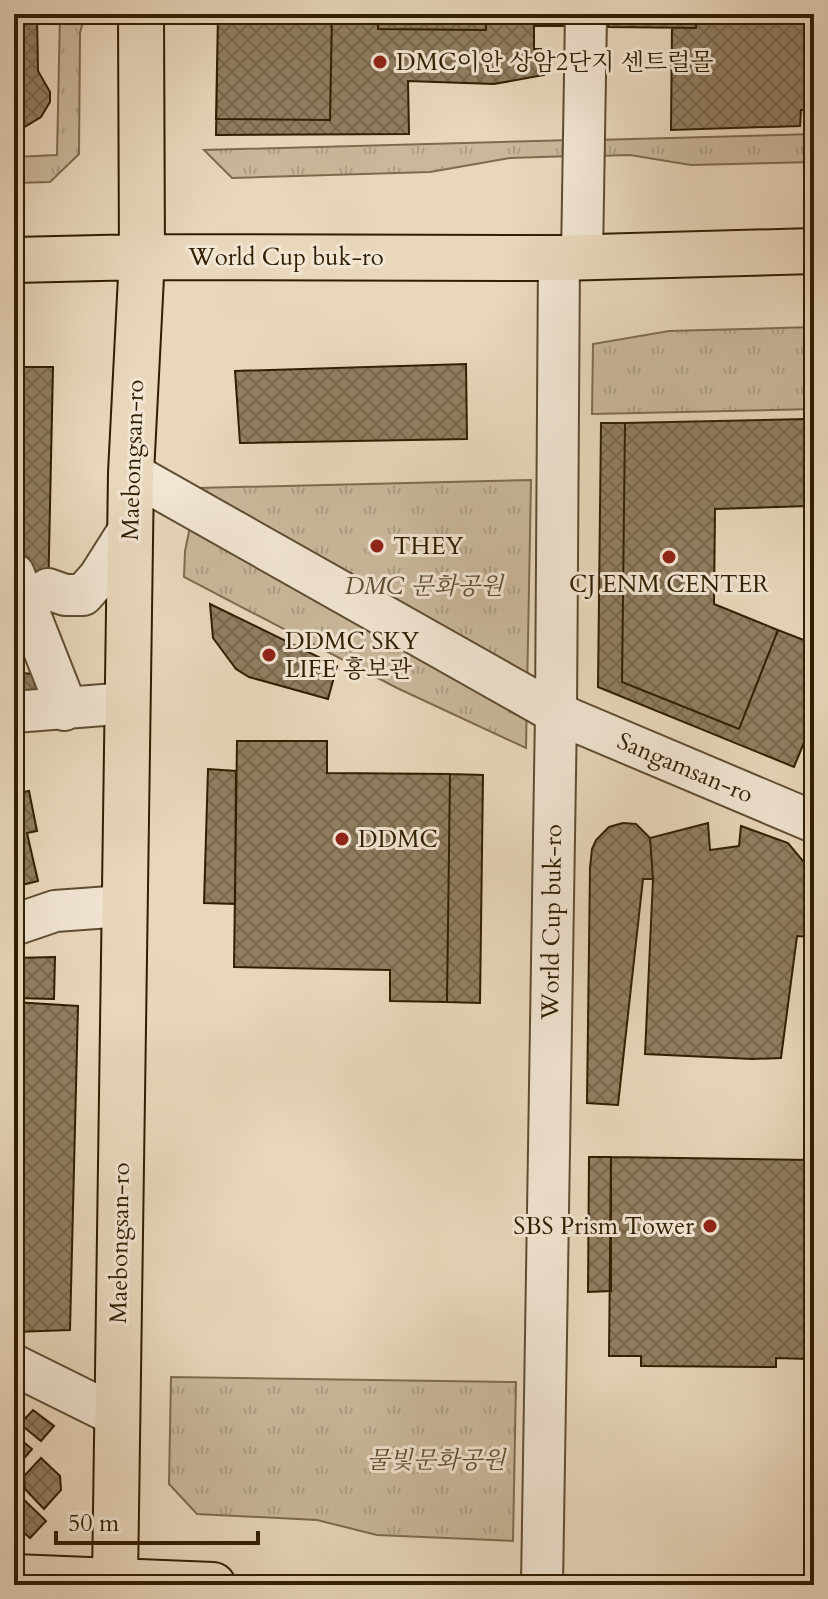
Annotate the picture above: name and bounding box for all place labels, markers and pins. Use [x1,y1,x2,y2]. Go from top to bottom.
place label: DMC이안 상암2단지 센트럴몰 [396,46,713,79]
marker: DMC이안 상암2단지 센트럴몰 [371,53,389,71]
place label: THEY [393,530,463,563]
marker: THEY [368,537,386,555]
marker: CJ ENM CENTER [660,548,678,566]
place label: CJ ENM CENTER [569,568,769,601]
place label: DDMC SKY LIFE 홍보관 [285,625,419,686]
marker: DDMC SKY LIFE 홍보관 [260,646,278,664]
place label: DDMC [358,823,438,856]
marker: DDMC [333,830,351,848]
place label: SBS Prism Tower [513,1210,694,1243]
marker: SBS Prism Tower [701,1217,719,1235]

